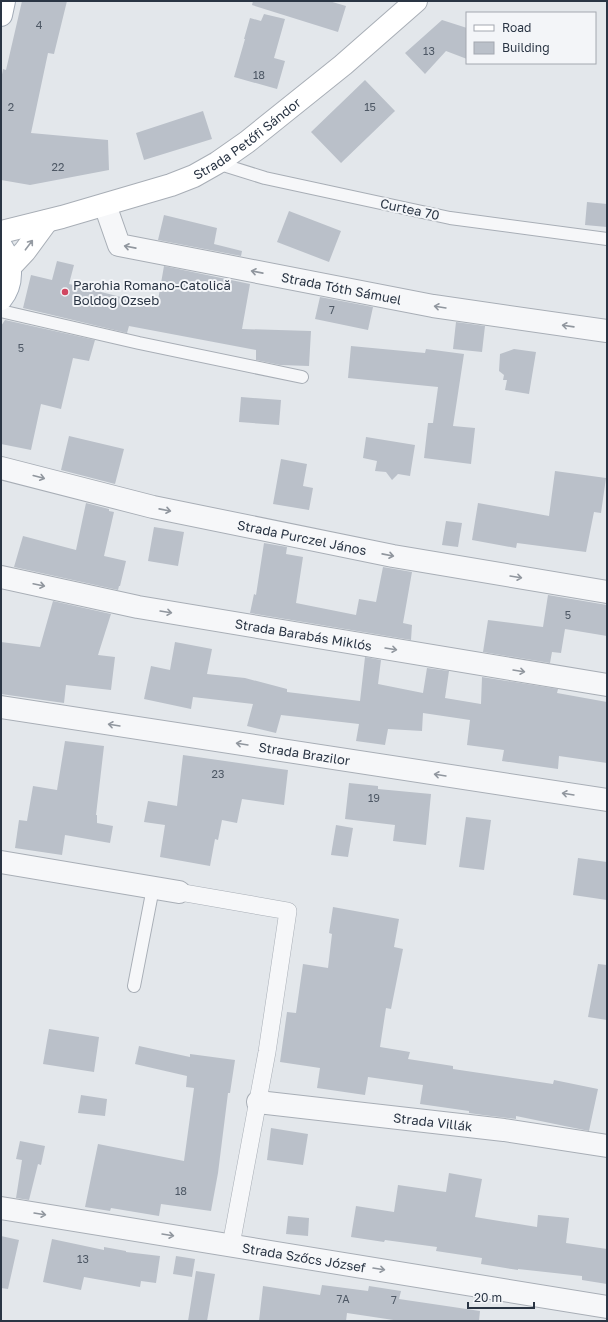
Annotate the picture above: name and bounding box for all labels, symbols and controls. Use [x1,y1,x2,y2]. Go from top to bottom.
legend [466,12,596,64]
house number: 4 [36,18,43,31]
text: Road [502,20,531,35]
text: Building [502,40,550,55]
house number: 13 [423,44,435,57]
house number: 18 [253,68,265,81]
street label: Strada Petőfi Sándor [190,94,304,183]
house number: 2 [8,100,14,113]
house number: 15 [364,100,376,113]
house number: 22 [52,160,64,173]
street label: Curtea 70 [379,195,441,223]
one-way arrow [25,239,34,250]
one-way arrow [123,243,136,251]
one-way arrow [251,267,264,275]
street label: Strada Tóth Sámuel [280,269,403,308]
place label: Parohia Romano-Catolică Boldog Ozseb [73,277,231,308]
marker: Parohia Romano-Catolică Boldog Ozseb [60,287,70,297]
house number: 7 [329,303,335,316]
one-way arrow [434,303,447,311]
one-way arrow [562,322,575,330]
house number: 5 [18,341,24,354]
one-way arrow [32,474,45,482]
one-way arrow [158,506,171,514]
street label: Strada Purczel János [236,516,368,558]
one-way arrow [381,552,394,560]
one-way arrow [509,573,522,581]
one-way arrow [32,582,45,590]
one-way arrow [159,608,172,616]
house number: 5 [565,608,571,621]
street label: Strada Barabás Miklós [234,615,373,654]
one-way arrow [384,646,397,654]
one-way arrow [513,667,526,675]
one-way arrow [108,721,121,729]
street label: Strada Brazilor [258,739,351,768]
one-way arrow [236,740,249,748]
house number: 23 [212,767,224,780]
one-way arrow [434,771,447,779]
one-way arrow [562,790,575,798]
house number: 19 [368,791,380,804]
street label: Strada Villák [392,1109,474,1134]
house number: 18 [175,1184,187,1197]
one-way arrow [33,1210,46,1218]
one-way arrow [161,1231,174,1239]
street label: Strada Szőcs József [241,1240,367,1275]
house number: 13 [77,1252,89,1265]
one-way arrow [372,1265,385,1273]
scale bar [468,1284,534,1310]
text: 20 m [474,1290,502,1305]
house number: 7A [336,1292,350,1305]
house number: 7 [391,1293,397,1306]

